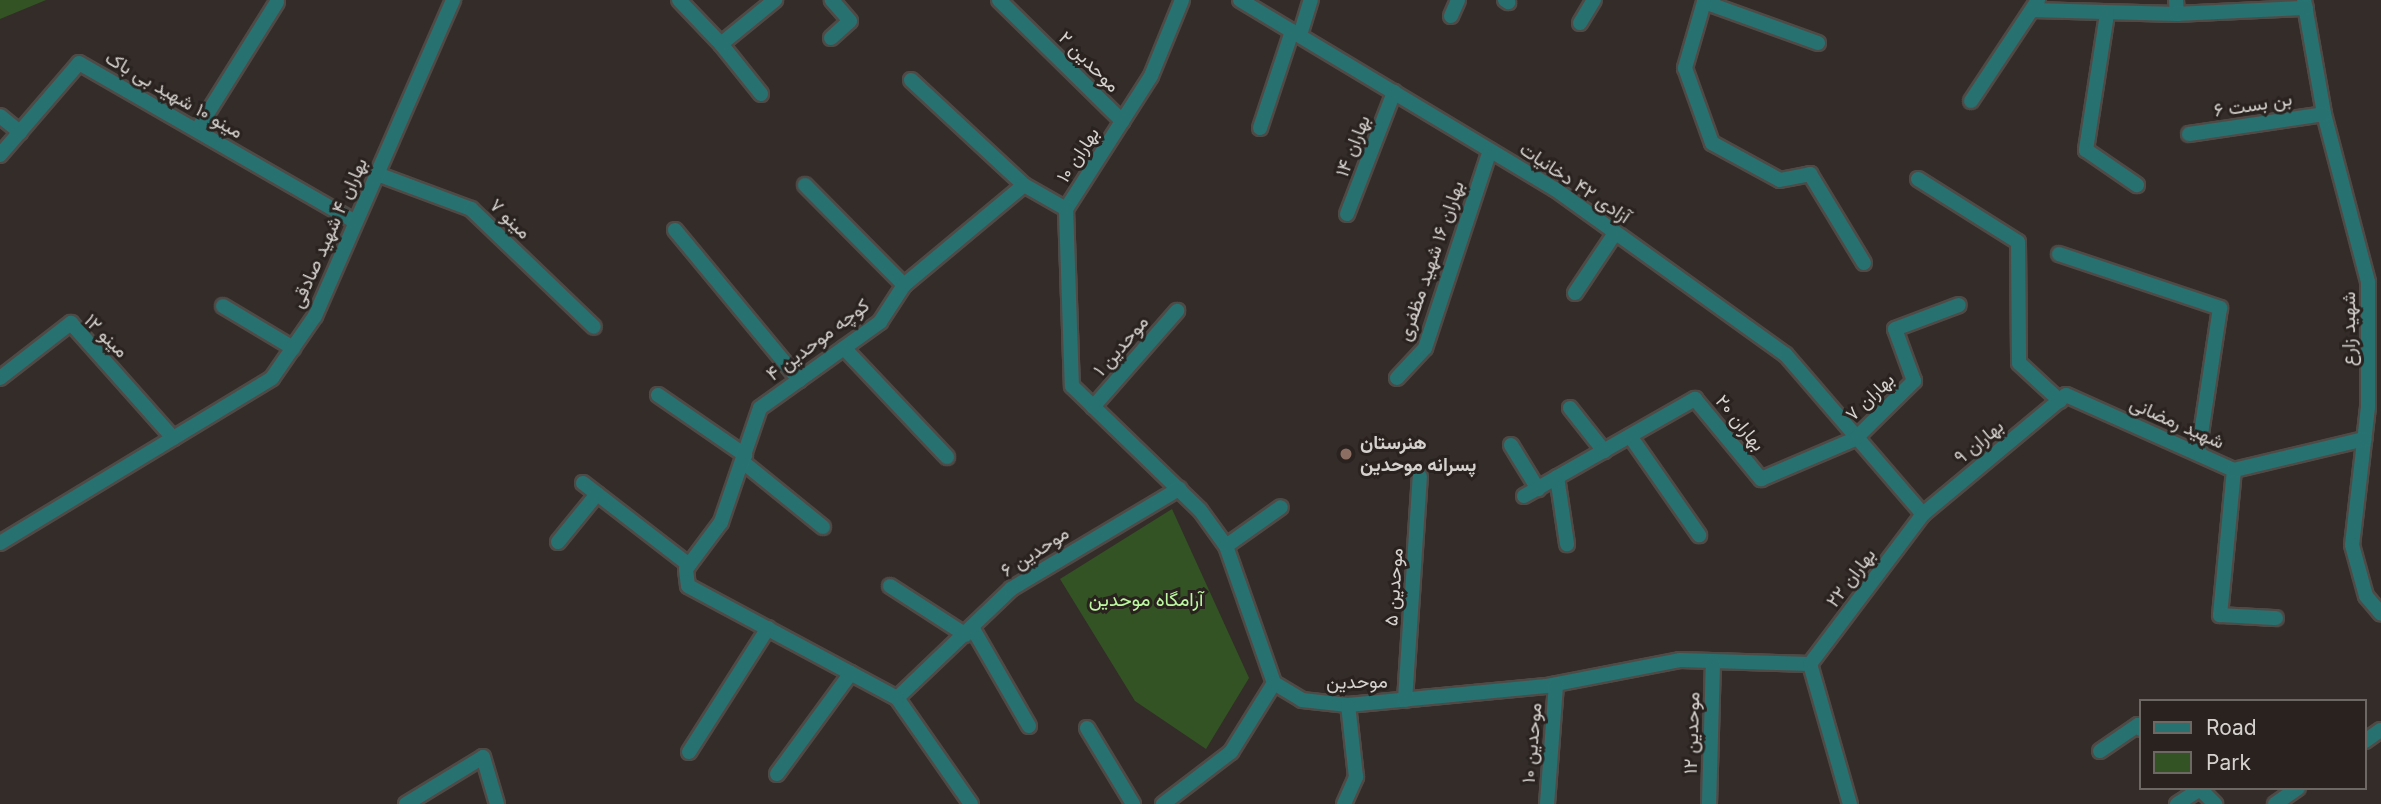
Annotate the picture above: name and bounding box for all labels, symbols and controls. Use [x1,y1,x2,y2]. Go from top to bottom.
street label: موحدین ۲ [1054,27,1124,97]
street label: مینو ۱۰ شهید بی باک [101,46,247,144]
street label: بن بست ۶ [2212,88,2294,122]
street label: بهاران ۱۴ [1331,112,1375,180]
street label: بهاران ۱۰ [1052,123,1104,187]
street label: آزادی ۴۲ دخانیات [1515,138,1635,228]
street label: بهاران ۴ شهید صادقی [286,154,372,312]
street label: بهاران ۱۶ شهید مظفری [1393,178,1469,344]
street label: مینو ۷ [485,194,535,244]
street label: شهید زارع [2338,292,2360,366]
street label: کوچه موحدین ۴ [762,294,874,386]
street label: مینو ۱۲ [79,309,133,363]
street label: موحدین ۱ [1089,311,1153,381]
street label: بهاران ۷ [1841,368,1899,426]
street label: بهاران ۲۰ [1710,390,1770,456]
street label: شهید رمضانی [2126,392,2228,454]
street label: بهاران ۹ [1950,415,2008,469]
place label: هنرستان پسرانه موحدین [1360,432,1476,476]
marker: هنرستان پسرانه موحدین [1338,446,1354,462]
street label: موحدین ۶ [997,522,1073,582]
street label: بهاران ۲۲ [1822,544,1880,612]
street label: موحدین ۵ [1380,547,1408,627]
park label: آرامگاه موحدین [1089,589,1203,611]
street label: موحدین [1326,670,1388,694]
street label: موحدین ۱۲ [1679,691,1705,775]
legend [2140,699,2367,790]
street label: موحدین ۱۰ [1517,702,1547,784]
text: Road [2206,715,2257,740]
text: Park [2206,750,2251,775]

